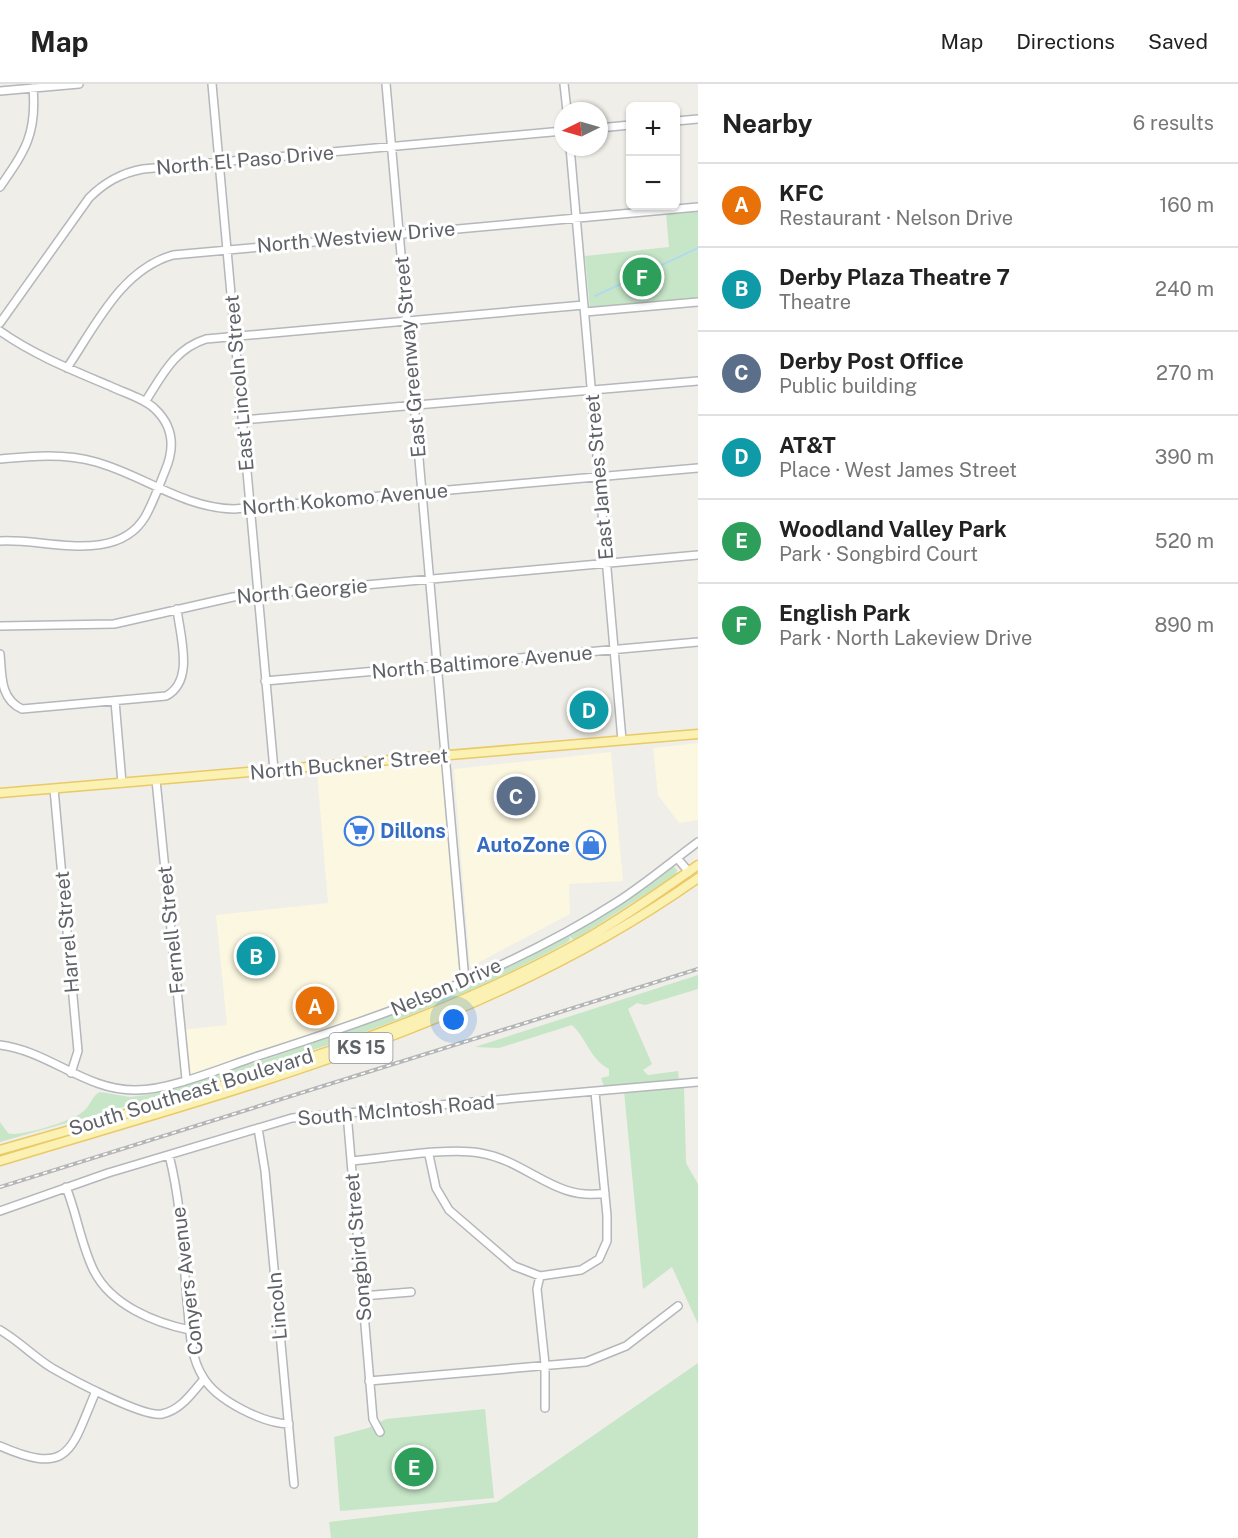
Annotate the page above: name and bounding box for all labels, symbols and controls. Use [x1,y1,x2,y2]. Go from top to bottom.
text: Map [30,25,89,58]
text: Map [941,29,983,54]
text: Directions [1016,29,1115,54]
text: Saved [1148,29,1208,54]
north arrow [554,102,608,156]
map controls [626,102,680,210]
button: + [626,102,680,156]
text: Nearby [722,108,812,139]
text: 6 results [1133,111,1214,135]
street label: North El Paso Drive [155,140,335,180]
button: − [626,156,680,210]
text: KFC [779,180,824,206]
text: A [734,193,749,217]
text: 160 m [1159,193,1214,217]
text: Restaurant · Nelson Drive [779,206,1013,230]
street label: North Westview Drive [256,216,456,258]
pin: F [622,254,662,300]
street label: East Greenway Street [389,255,431,459]
text: Derby Plaza Theatre 7 [779,264,1010,290]
text: B [735,277,748,301]
text: 240 m [1155,277,1214,301]
text: Theatre [779,290,851,314]
street label: East Lincoln Street [219,294,259,472]
text: Derby Post Office [779,348,964,374]
text: C [734,361,749,385]
text: 270 m [1156,361,1214,385]
text: Public building [779,374,917,398]
street label: East James Street [580,393,618,561]
text: AT&T [779,432,836,458]
text: D [734,445,749,469]
text: 390 m [1155,445,1214,469]
text: Place · West James Street [779,458,1017,482]
street label: North Kokomo Avenue [241,478,449,520]
text: Woodland Valley Park [779,516,1007,542]
text: E [735,529,748,553]
text: 520 m [1155,529,1214,553]
text: Park · Songbird Court [779,542,978,566]
street label: North Georgie [235,573,369,609]
text: English Park [779,600,911,626]
text: F [735,613,748,637]
text: 890 m [1154,613,1214,637]
text: Park · North Lakeview Drive [779,626,1032,650]
street label: North Baltimore Avenue [371,640,593,684]
pin: D [570,688,608,732]
street label: North Buckner Street [249,743,449,785]
pin: C [496,774,536,818]
supermarket icon: Dillons [343,815,375,847]
place label: Dillons [380,819,446,843]
shop icon: AutoZone [575,829,607,861]
place label: AutoZone [476,833,570,857]
street label: Fernell Street [152,865,190,995]
street label: Harrel Street [50,870,84,994]
pin: B [236,934,276,978]
street label: Nelson Drive [387,953,505,1021]
pin: A [296,984,334,1028]
your location [439,1005,468,1034]
road number: KS 15 [330,1033,392,1063]
street label: South Southeast Boulevard [66,1043,316,1141]
street label: South McIntosh Road [296,1089,496,1131]
street label: Songbird Street [340,1172,376,1322]
street label: Conyers Avenue [166,1205,208,1357]
street label: Lincoln [262,1271,292,1341]
pin: E [394,1444,434,1490]

